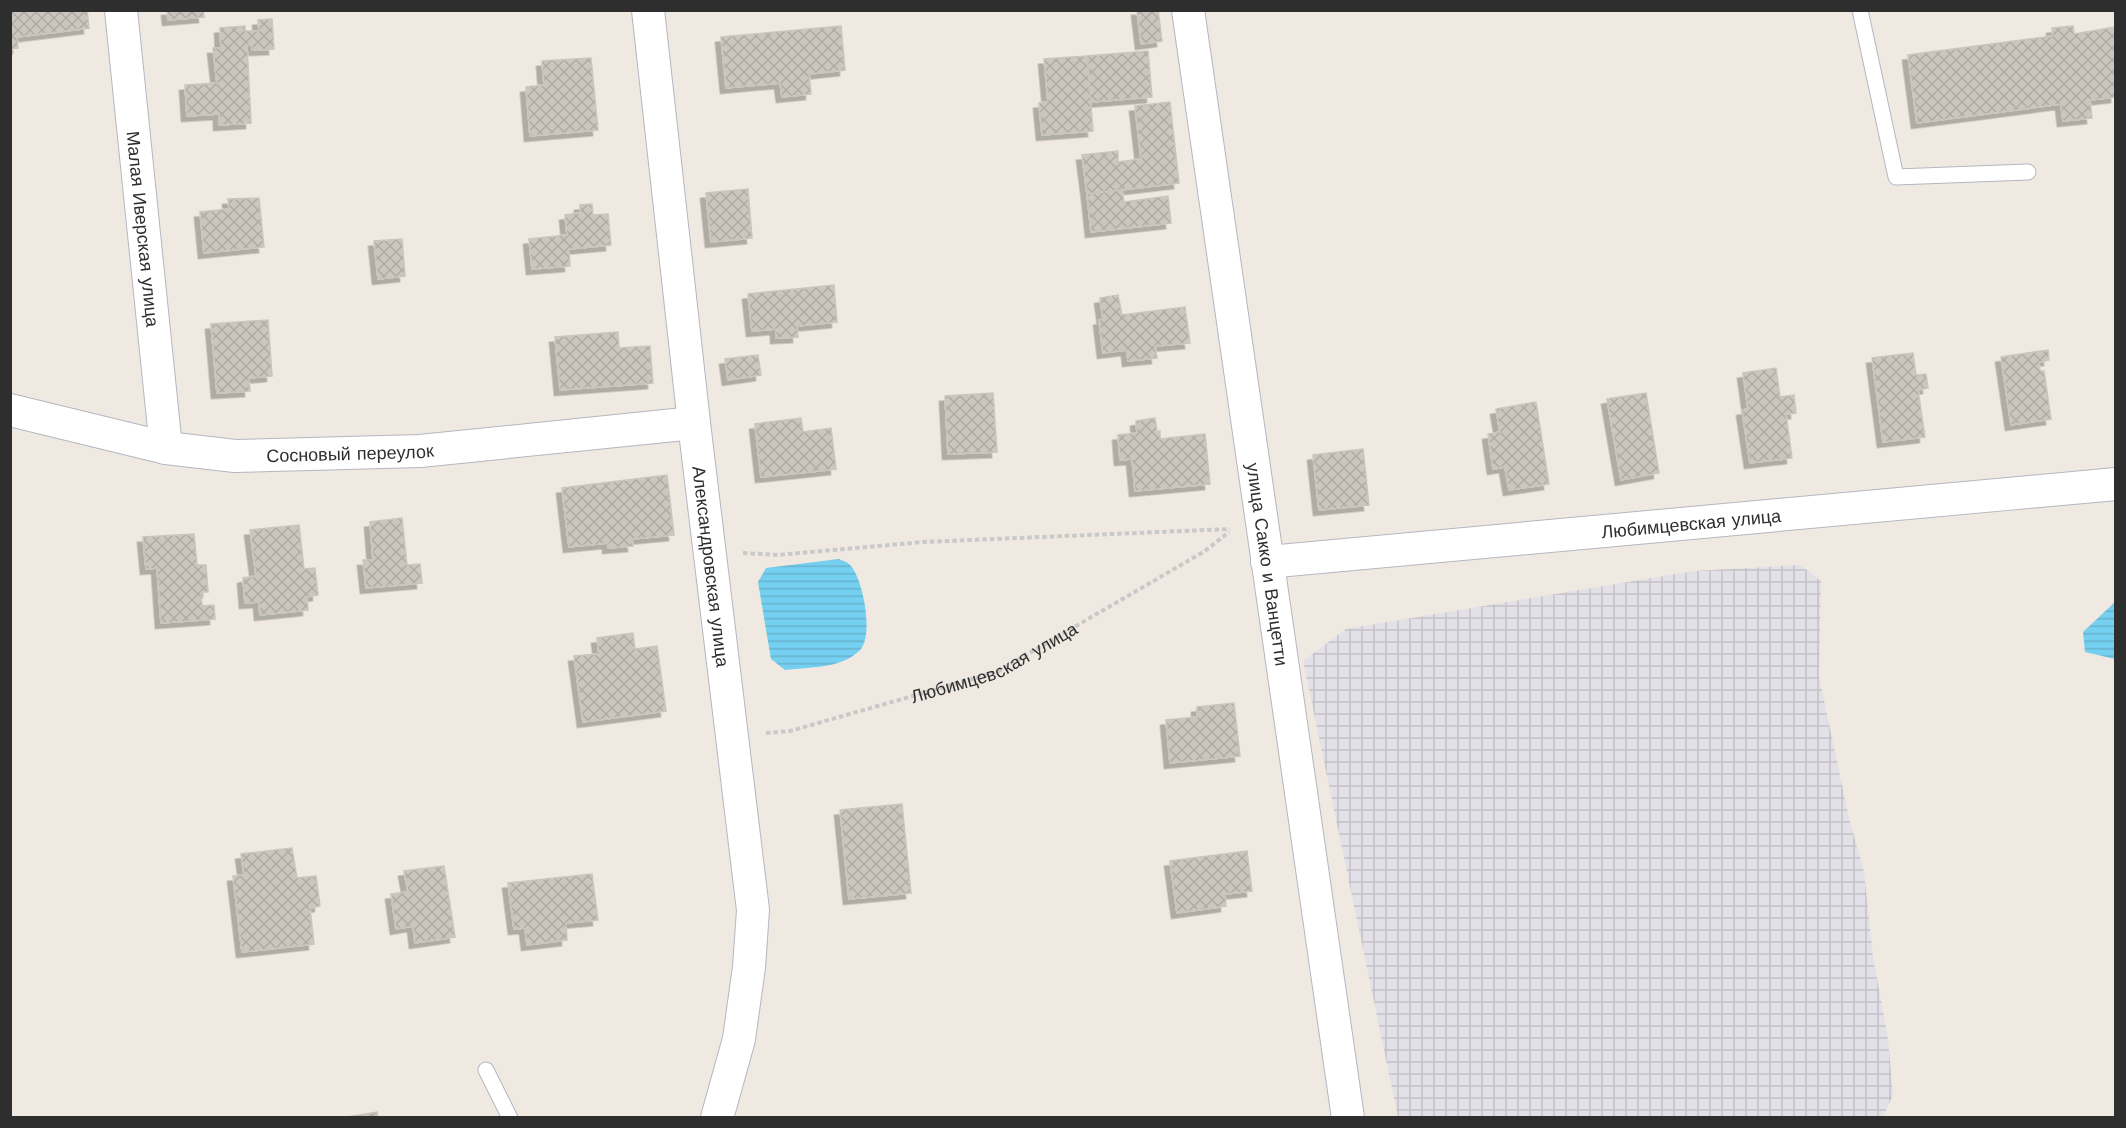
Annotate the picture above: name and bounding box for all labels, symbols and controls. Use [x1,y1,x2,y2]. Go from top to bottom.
street label: Малая Иверская улица [123,130,164,329]
street label: Сосновый переулок [266,439,435,466]
street label: улица Сакко и Ванцетти [1243,461,1293,667]
street label: Александровская улица [689,465,734,669]
street label: Любимцевская улица [1600,504,1783,542]
street label: Любимцевская улица [908,617,1082,707]

